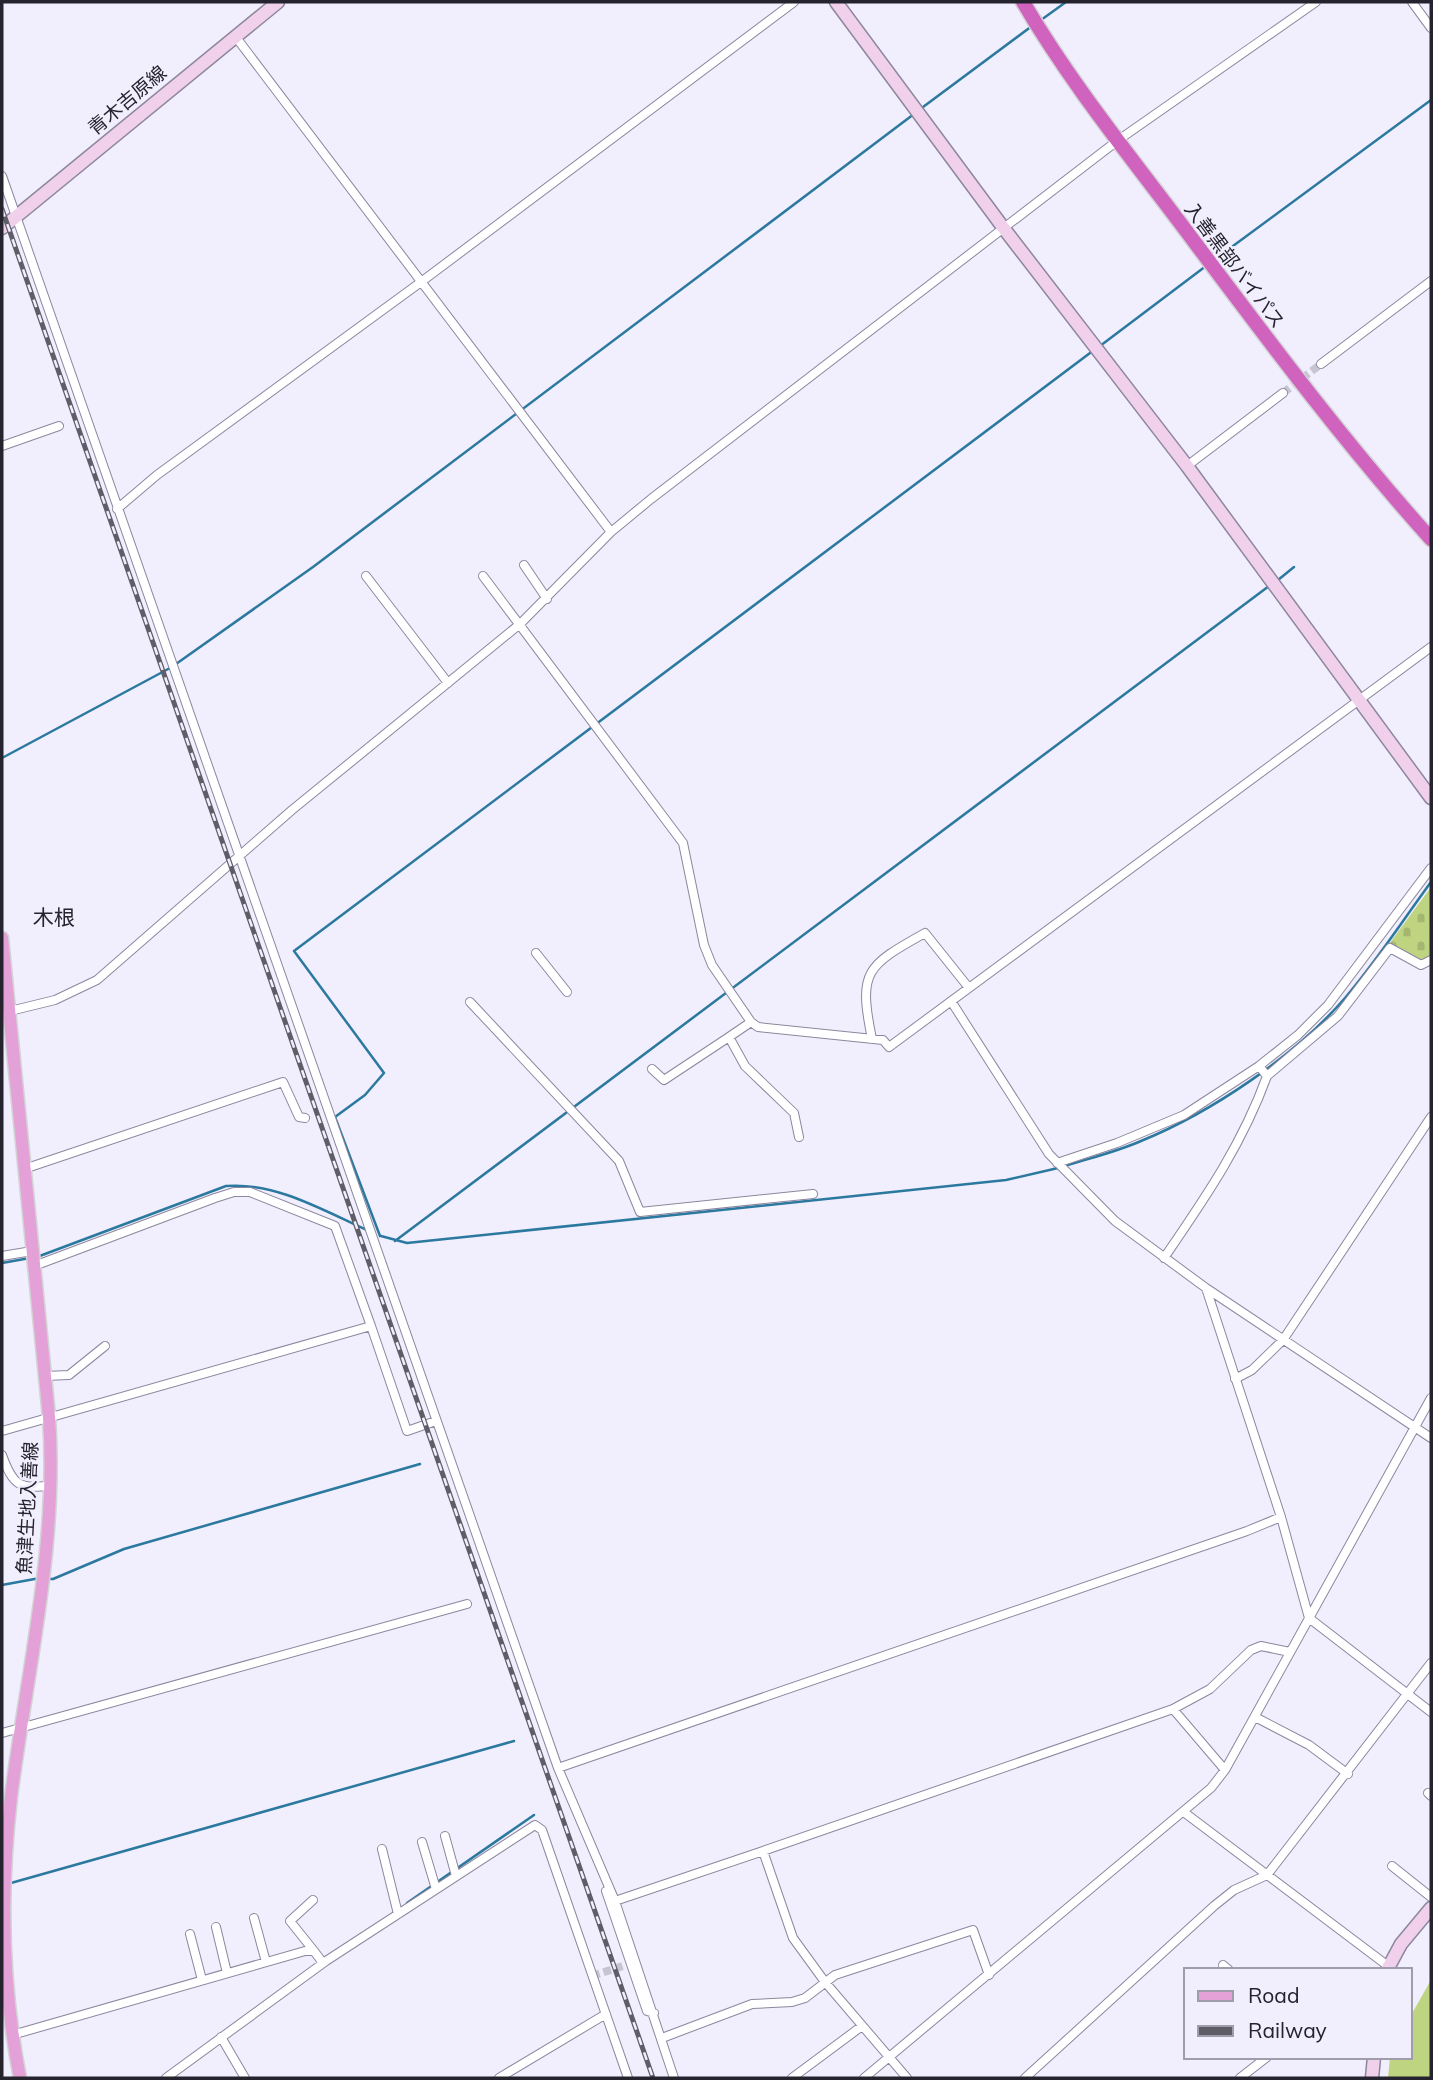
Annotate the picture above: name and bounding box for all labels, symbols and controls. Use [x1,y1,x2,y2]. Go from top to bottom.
street label: 青木吉原線 [83,60,171,140]
street label: 入善黒部バイパス [1180,197,1290,333]
district label: 木根 [33,904,75,930]
street label: 魚津生地入善線 [12,1441,42,1575]
legend [1184,1968,1412,2059]
text: Road [1248,1982,1299,2008]
text: Railway [1248,2017,1327,2043]

